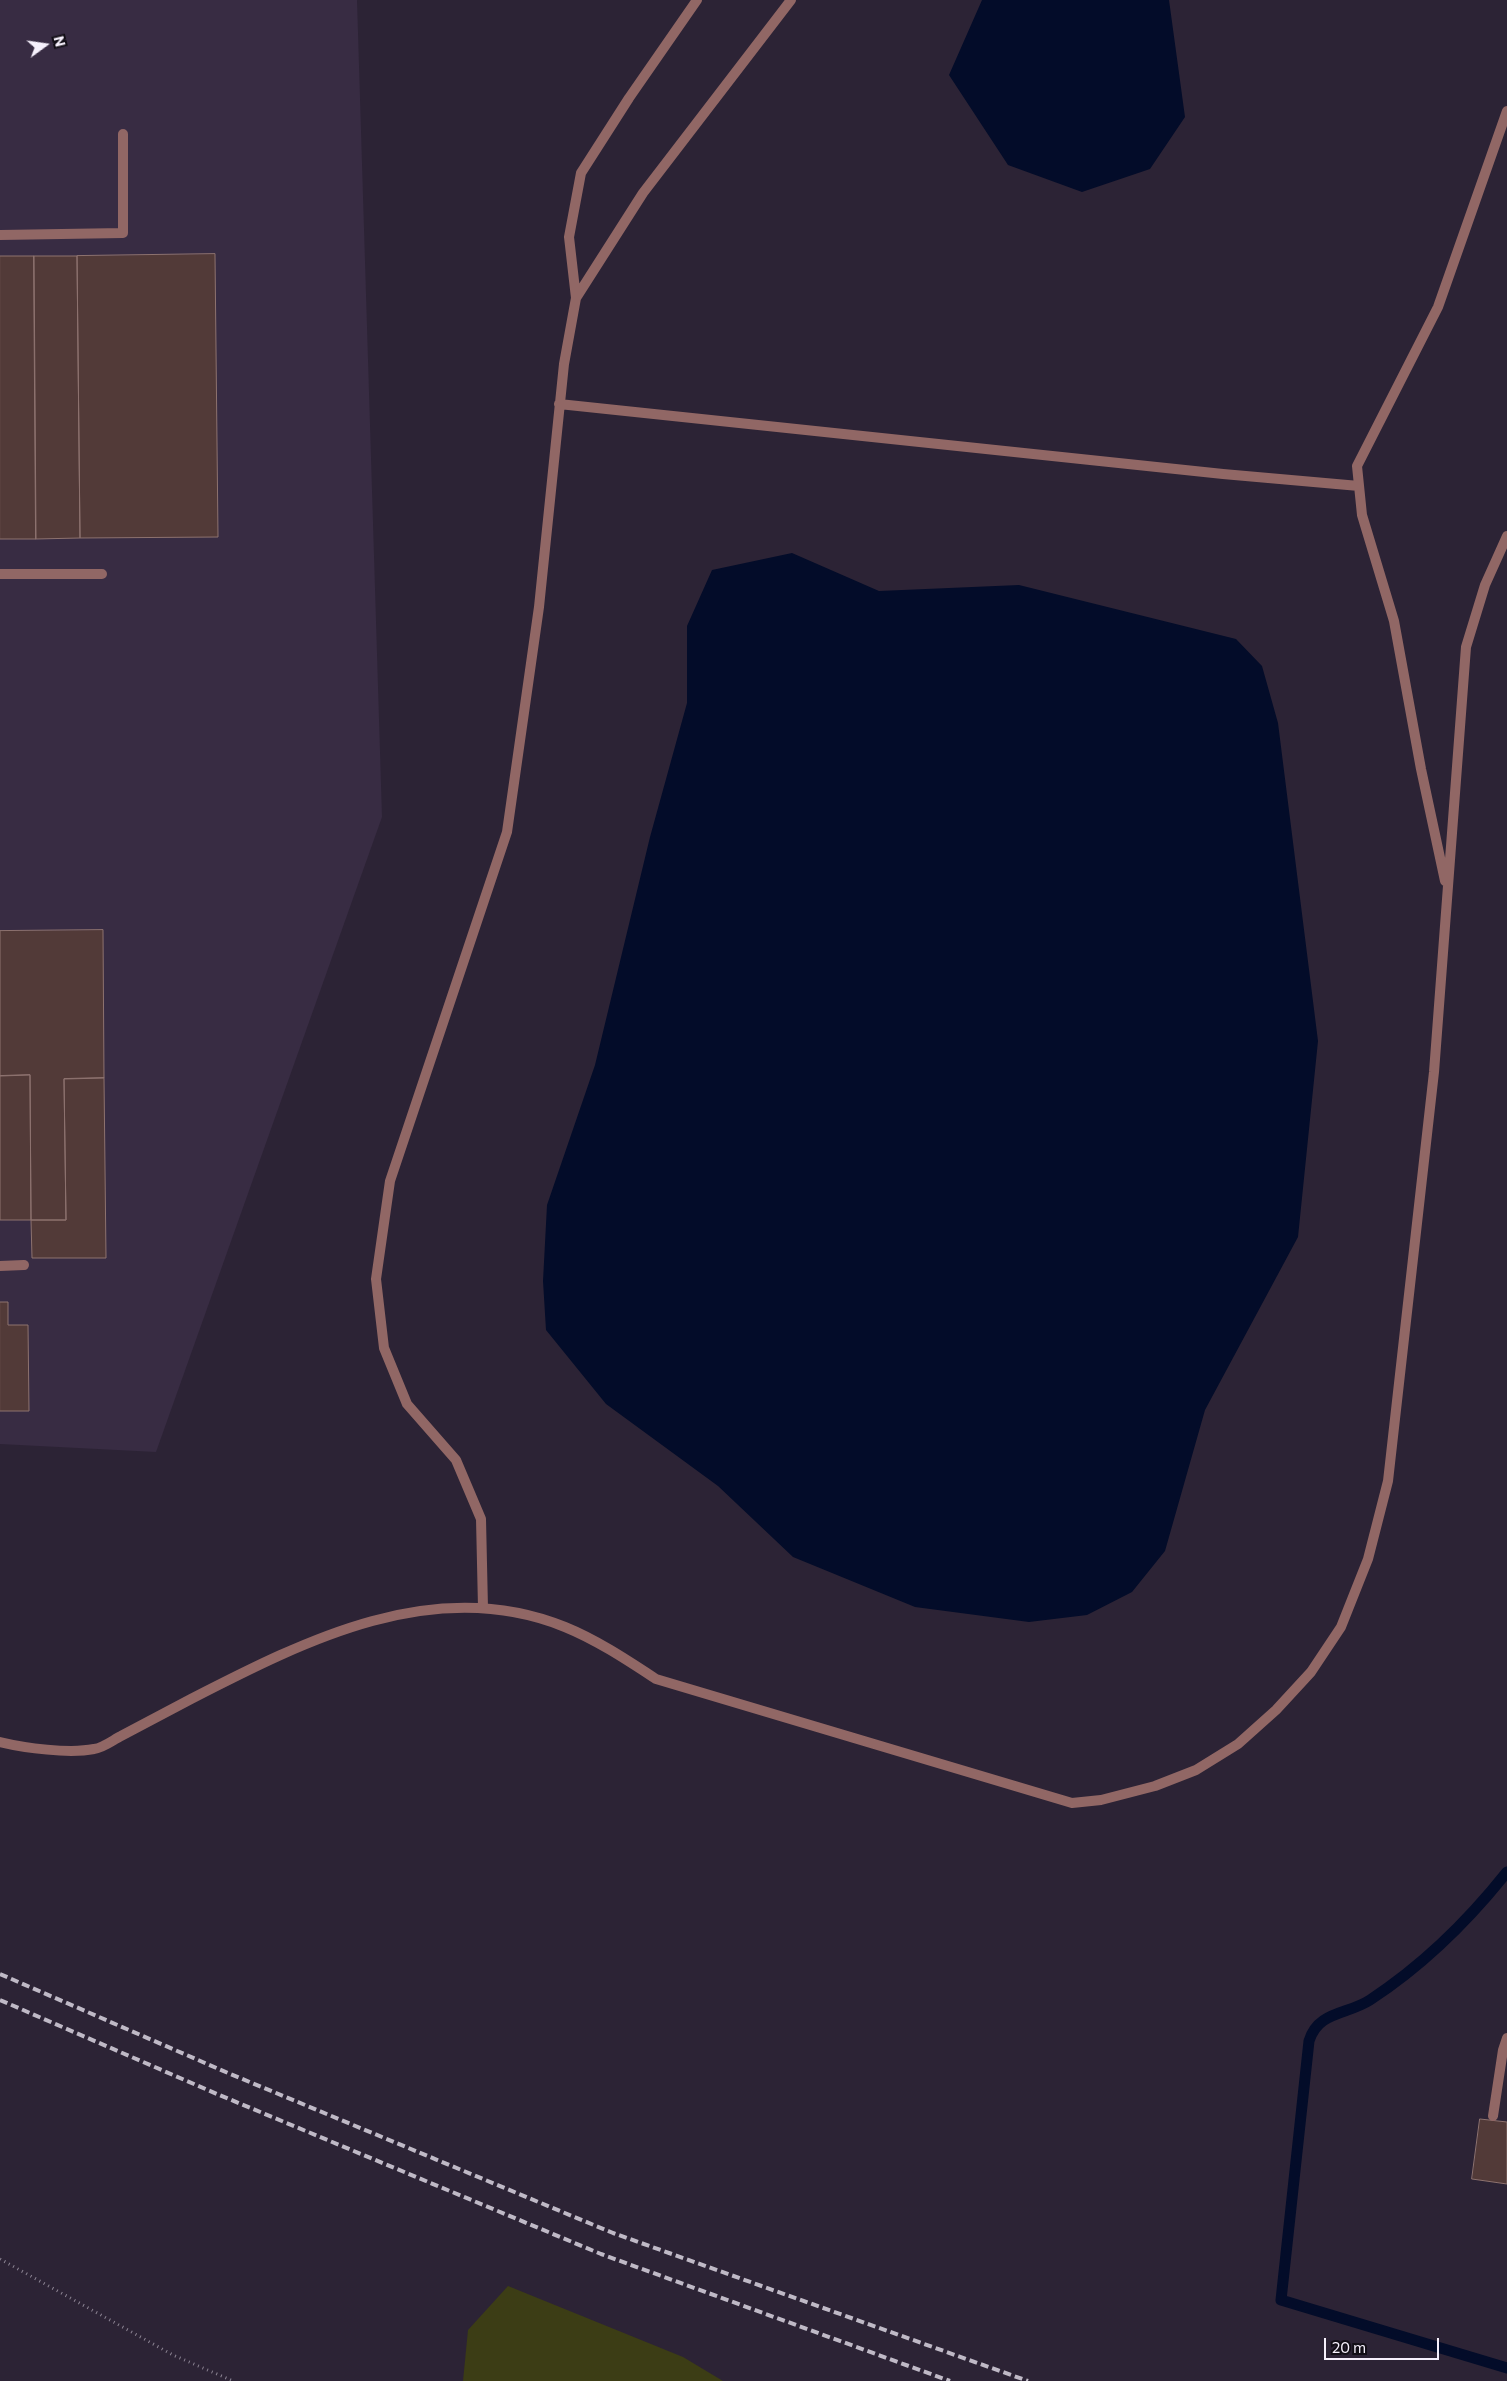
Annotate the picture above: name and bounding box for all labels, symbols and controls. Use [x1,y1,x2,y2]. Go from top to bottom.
north arrow [20,20,70,70]
text: N [51,34,70,48]
scale bar [1327,2328,1442,2360]
text: 20 m [1332,2338,1366,2356]

